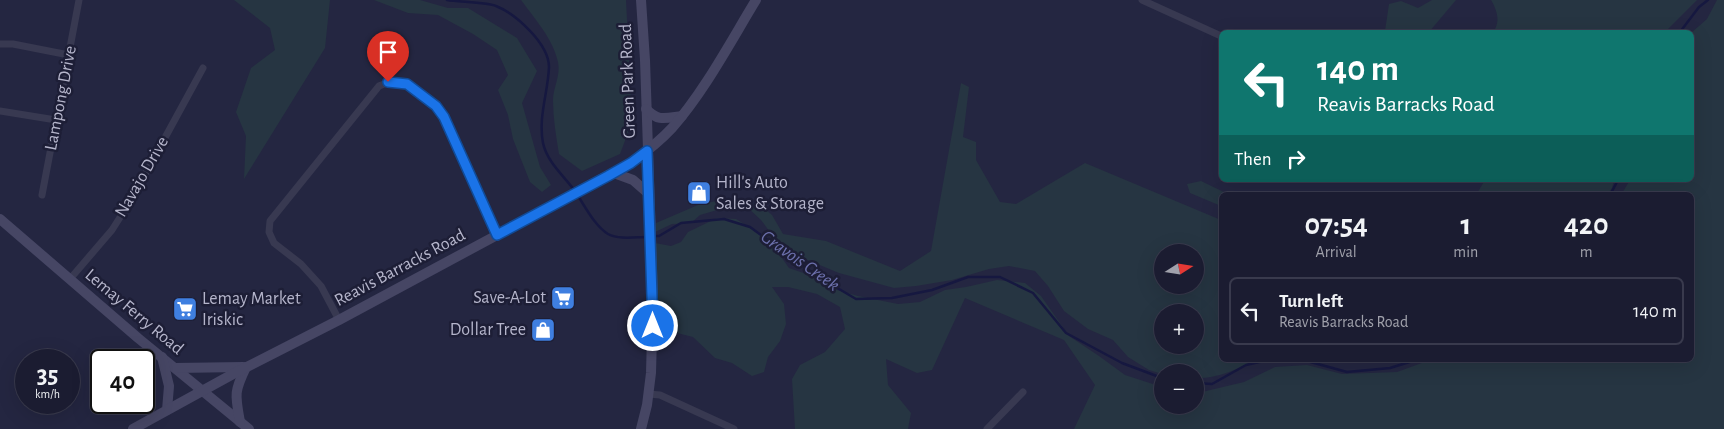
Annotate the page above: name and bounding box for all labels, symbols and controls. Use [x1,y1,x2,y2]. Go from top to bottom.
street label: Green Park Road [617,23,639,139]
pin [367,31,409,82]
icon: arrive [374,38,402,66]
street label: Lampong Drive [42,44,80,152]
icon: left [1234,50,1299,115]
text: 140 m [1317,52,1399,87]
text: Reavis Barracks Road [1317,93,1495,115]
street label: Navajo Drive [112,134,172,220]
icon: right [1282,145,1310,173]
text: Then [1234,150,1272,169]
place label: Hill's Auto Sales & Storage [716,174,824,213]
shop icon: Hill's Auto Sales & Storage [686,180,712,206]
text: 07:54 [1304,210,1368,240]
text: 1 [1460,210,1471,240]
text: 420 [1564,210,1609,240]
street label: Reavis Barracks Road [332,226,468,310]
water label: Gravois Creek [757,227,843,295]
north arrow [1154,244,1204,294]
map controls [1154,244,1204,414]
text: Arrival [1316,244,1357,260]
text: min [1453,244,1478,260]
text: m [1580,244,1593,260]
street label: Lemay Ferry Road [81,266,187,358]
supermarket icon: Save-A-Lot [550,285,576,311]
place label: Save-A-Lot [473,289,546,307]
place label: Lemay Market Iriskic [202,290,301,329]
text: Turn left [1279,292,1343,311]
supermarket icon: Lemay Market Iriskic [172,296,198,322]
icon: left [1236,297,1264,325]
position arrow [626,299,678,351]
text: 140 m [1633,302,1677,321]
button: + [1154,304,1204,354]
text: Reavis Barracks Road [1279,314,1408,330]
shop icon: Dollar Tree [530,317,556,343]
place label: Dollar Tree [450,321,526,339]
speed limit sign: 40 [90,349,155,414]
text: 35 [37,363,58,388]
button: − [1154,364,1204,414]
text: km/h [35,388,60,400]

